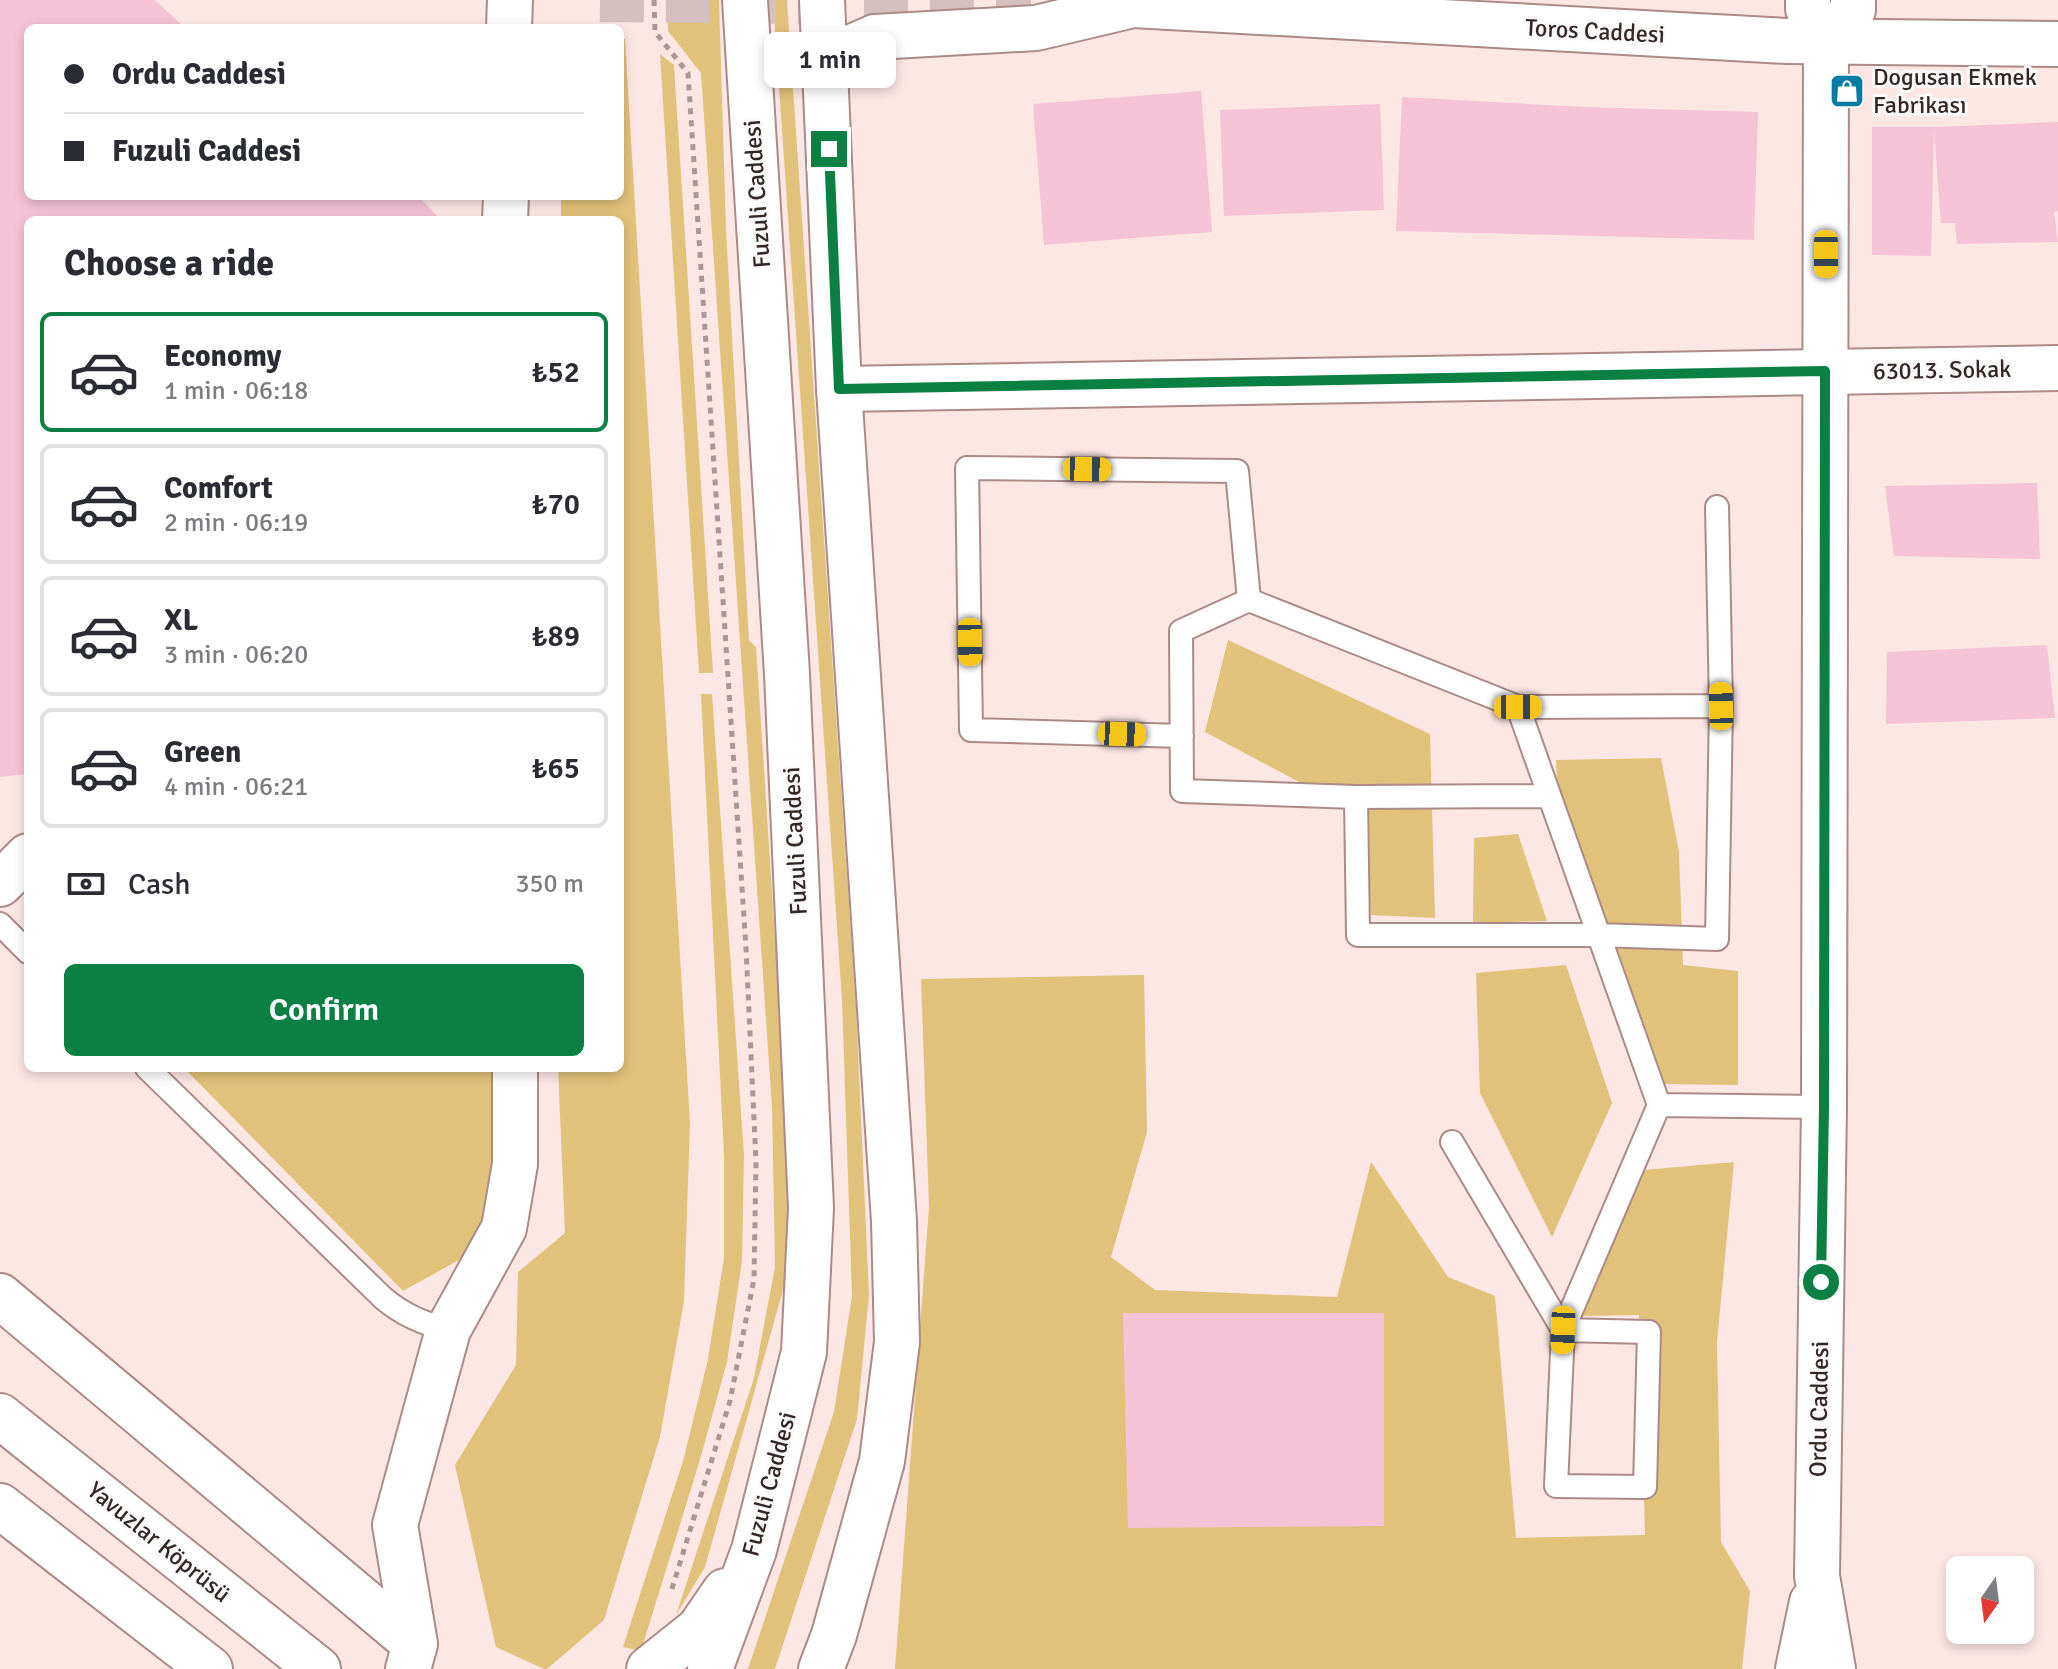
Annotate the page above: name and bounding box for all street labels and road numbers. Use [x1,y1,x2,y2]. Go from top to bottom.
street label: Toros Caddesi [1524,12,1666,50]
street label: Fuzuli Caddesi [737,119,777,269]
street label: 63013. Sokak [1873,354,2011,386]
street label: Fuzuli Caddesi [776,766,814,916]
street label: Ordu Caddesi [1803,1341,1835,1477]
street label: Fuzuli Caddesi [735,1408,803,1560]
street label: Yavuzlar Köprüsü [81,1475,237,1609]

